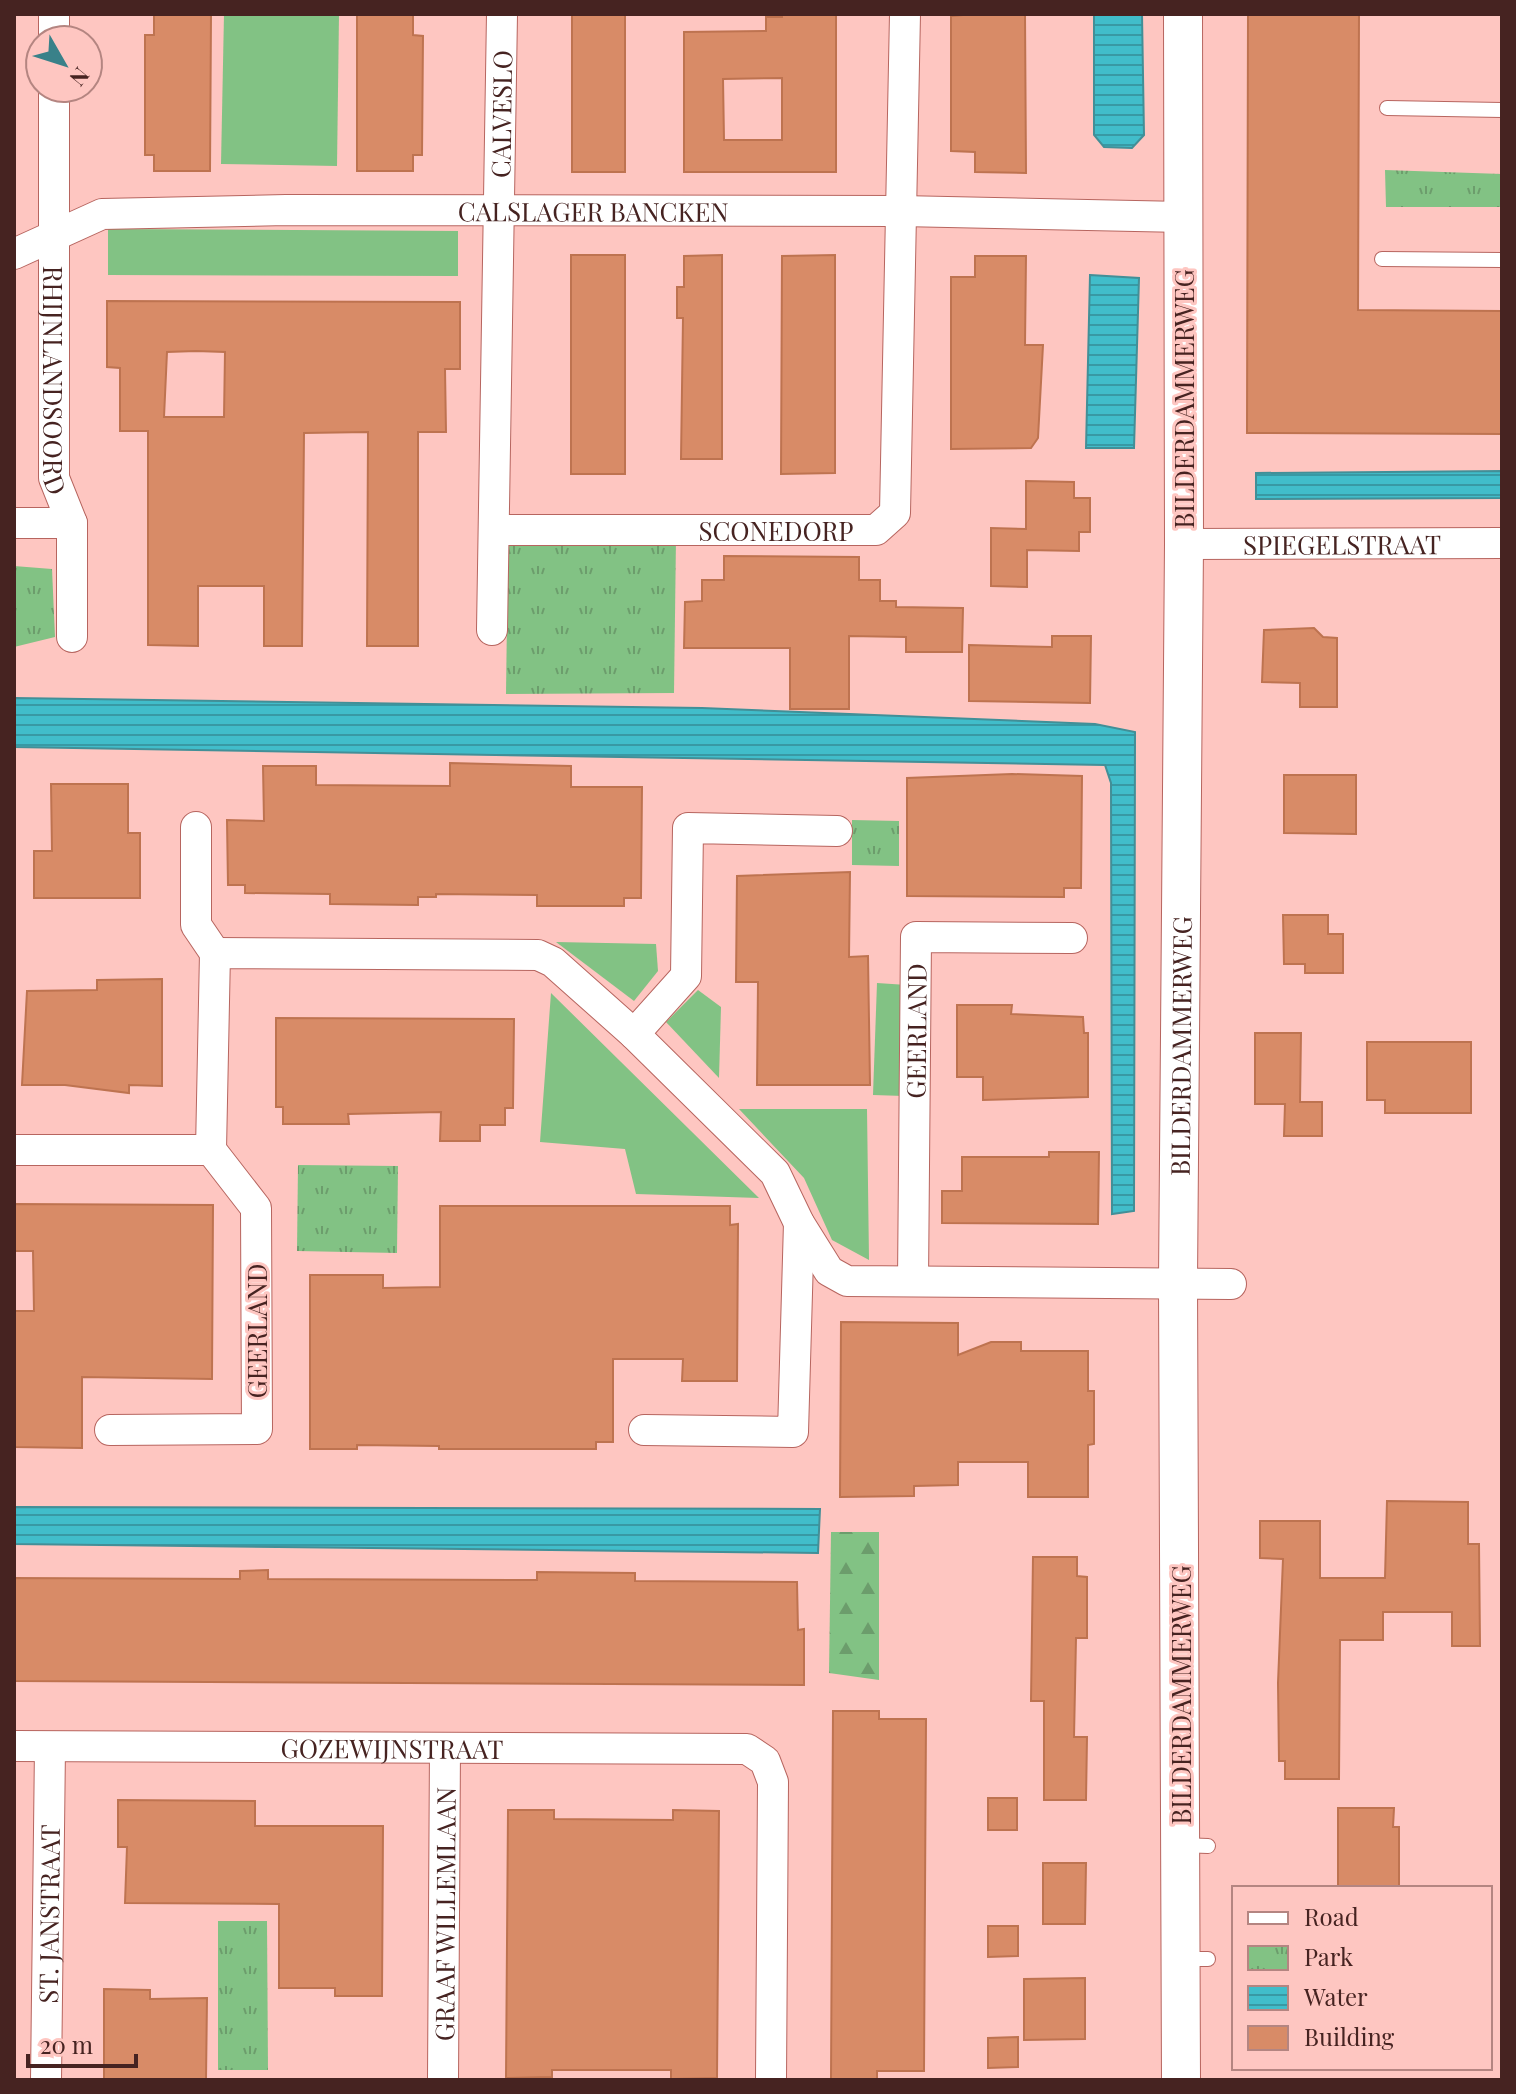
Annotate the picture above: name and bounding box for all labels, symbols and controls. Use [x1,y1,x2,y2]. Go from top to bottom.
north arrow [24,24,104,104]
street label: CALVESLO [482,50,519,178]
text: N [64,62,97,93]
street label: CALSLAGER BANCKEN [458,193,729,228]
street label: RHIJNLANDSOORD [37,266,76,500]
street label: BILDERDAMMERWEG [1166,269,1201,529]
street label: SCONEDORP [698,513,854,548]
street label: SPIEGELSTRAAT [1243,526,1441,561]
street label: BILDERDAMMERWEG [1161,916,1198,1176]
street label: GEERLAND [897,963,933,1099]
street label: GEERLAND [239,1263,274,1399]
street label: BILDERDAMMERWEG [1163,1565,1198,1825]
street label: GOZEWIJNSTRAAT [281,1730,503,1766]
street label: GRAAF WILLEMLAAN [426,1787,462,2041]
street label: ST. JANSTRAAT [29,1824,67,2004]
legend [1232,1886,1492,2070]
text: Road [1304,1900,1359,1932]
text: Park [1304,1940,1354,1972]
text: Water [1303,1980,1368,2012]
scale bar [28,2018,136,2068]
text: Building [1304,2020,1395,2052]
text: 20 m [40,2028,93,2060]

